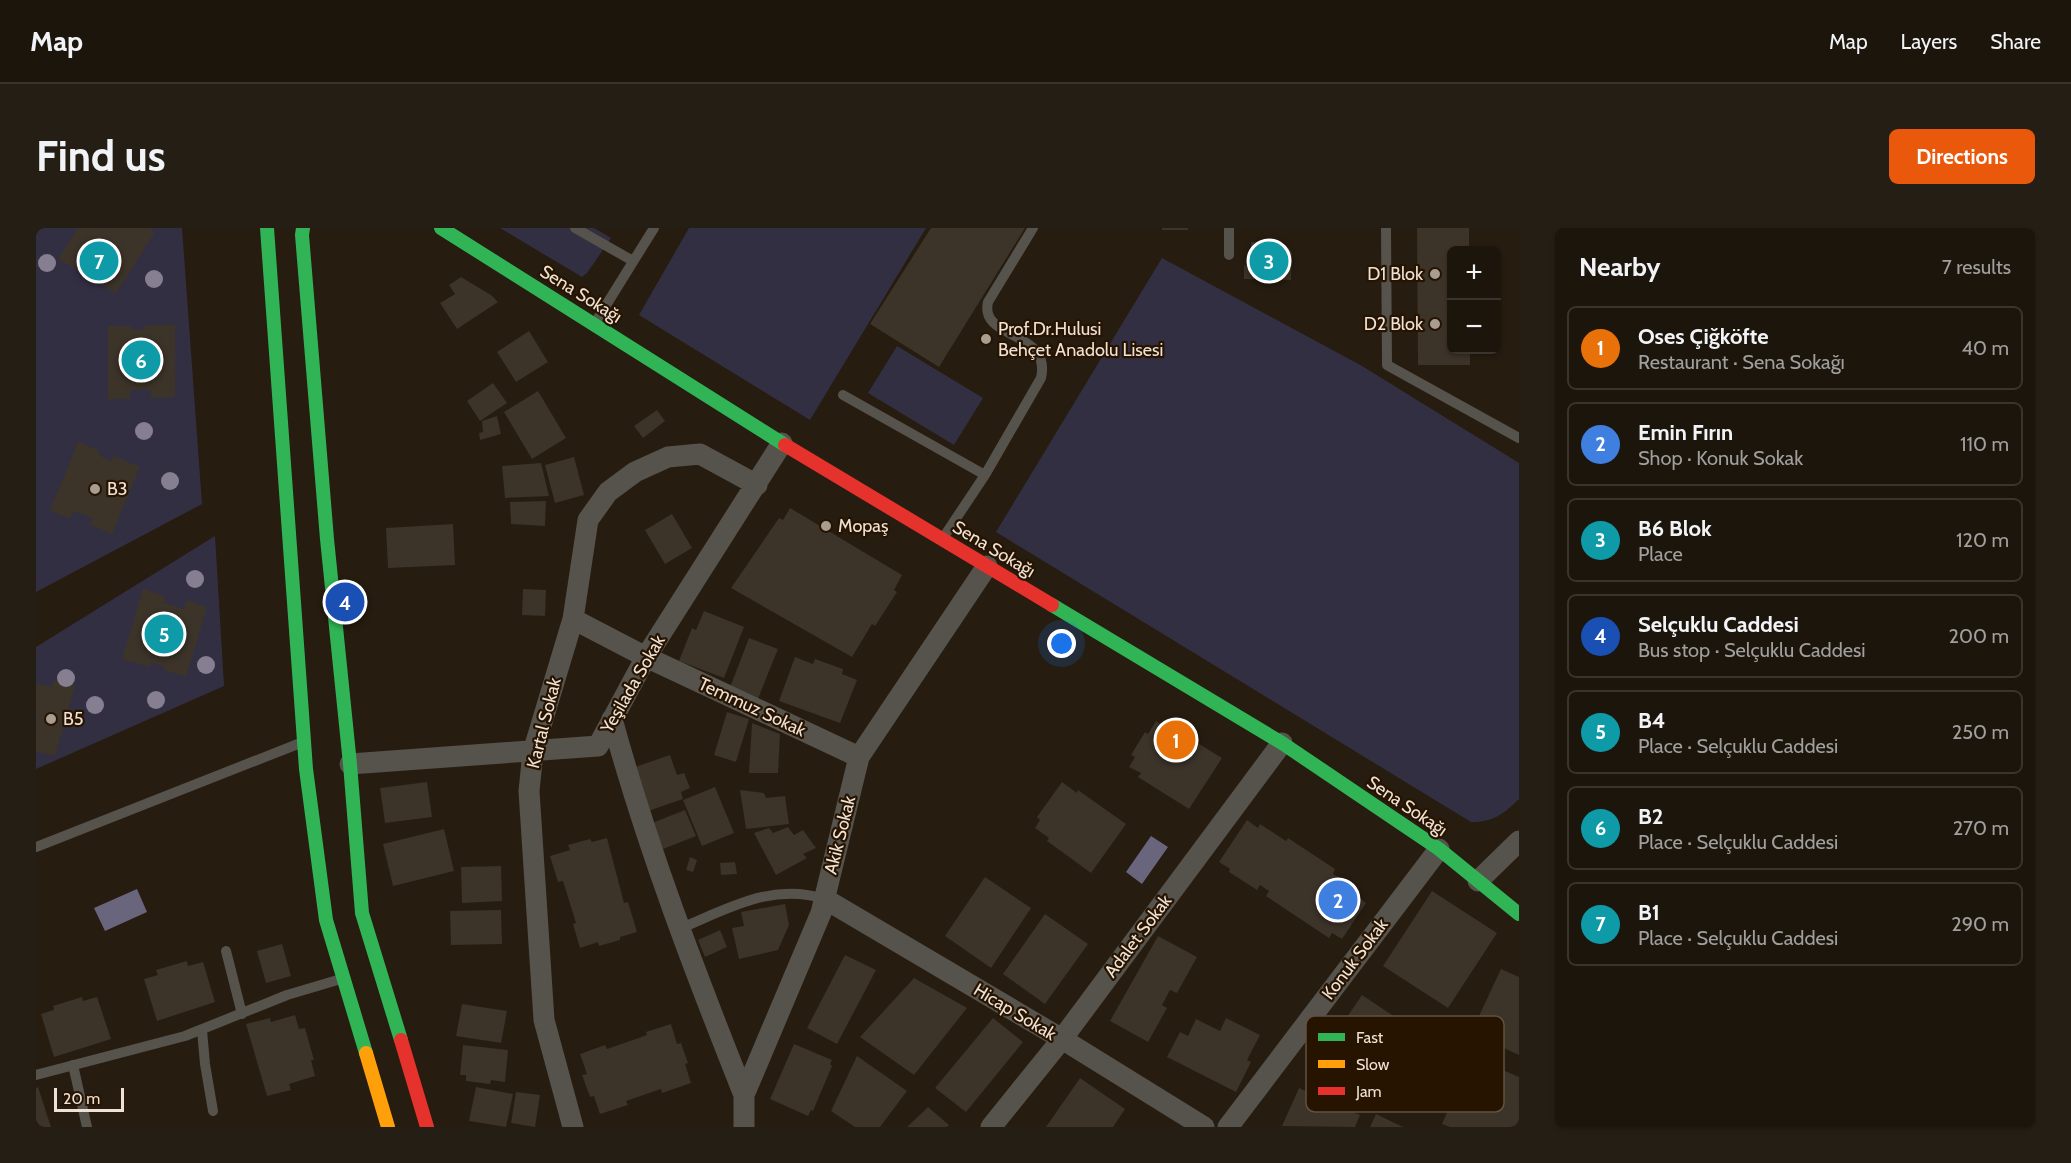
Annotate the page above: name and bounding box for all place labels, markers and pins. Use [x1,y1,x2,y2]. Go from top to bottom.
pin: 7 [80,238,118,284]
pin: 3 [1250,238,1288,284]
place label: D1 Blok [1367,263,1424,285]
marker: D1 Blok [1428,267,1442,281]
place label: D2 Blok [1364,313,1424,335]
marker: D2 Blok [1428,317,1442,331]
place label: Prof.Dr.Hulusi Behçet Anadolu Lisesi [998,318,1163,361]
marker: Prof.Dr.Hulusi Behçet Anadolu Lisesi [979,332,993,346]
pin: 6 [122,338,160,382]
place label: B3 [107,478,127,500]
marker: B3 [88,482,102,496]
place label: Mopaş [838,515,888,537]
marker: Mopaş [819,519,833,533]
pin: 4 [326,580,364,625]
pin: 5 [144,612,184,656]
place label: B5 [63,708,83,730]
marker: B5 [44,712,58,726]
pin: 1 [1156,718,1196,762]
pin: 2 [1318,878,1358,922]

